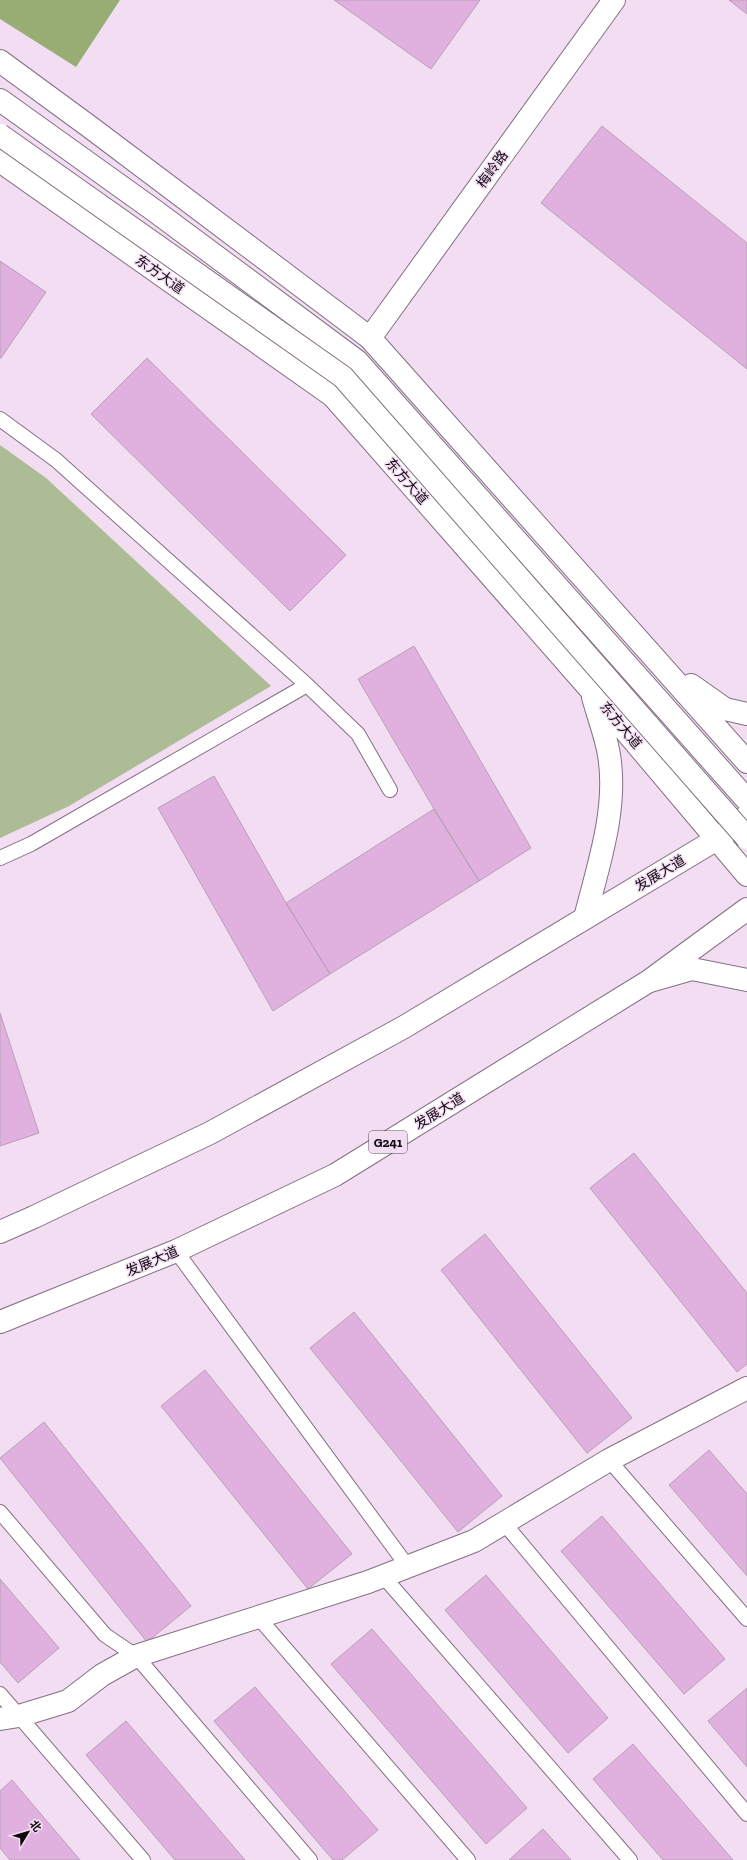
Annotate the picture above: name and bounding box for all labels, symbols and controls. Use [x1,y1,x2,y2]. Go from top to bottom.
street label: 梅岭路 [473,147,512,191]
street label: 东方大道 [132,251,188,297]
street label: 东方大道 [382,455,431,508]
street label: 东方大道 [596,698,645,752]
street label: 发展大道 [632,852,689,895]
street label: 发展大道 [411,1089,468,1133]
road number: G241 [369,1131,407,1153]
street label: 发展大道 [123,1243,181,1280]
north arrow [8,1812,48,1852]
text: 北 [27,1818,44,1834]

